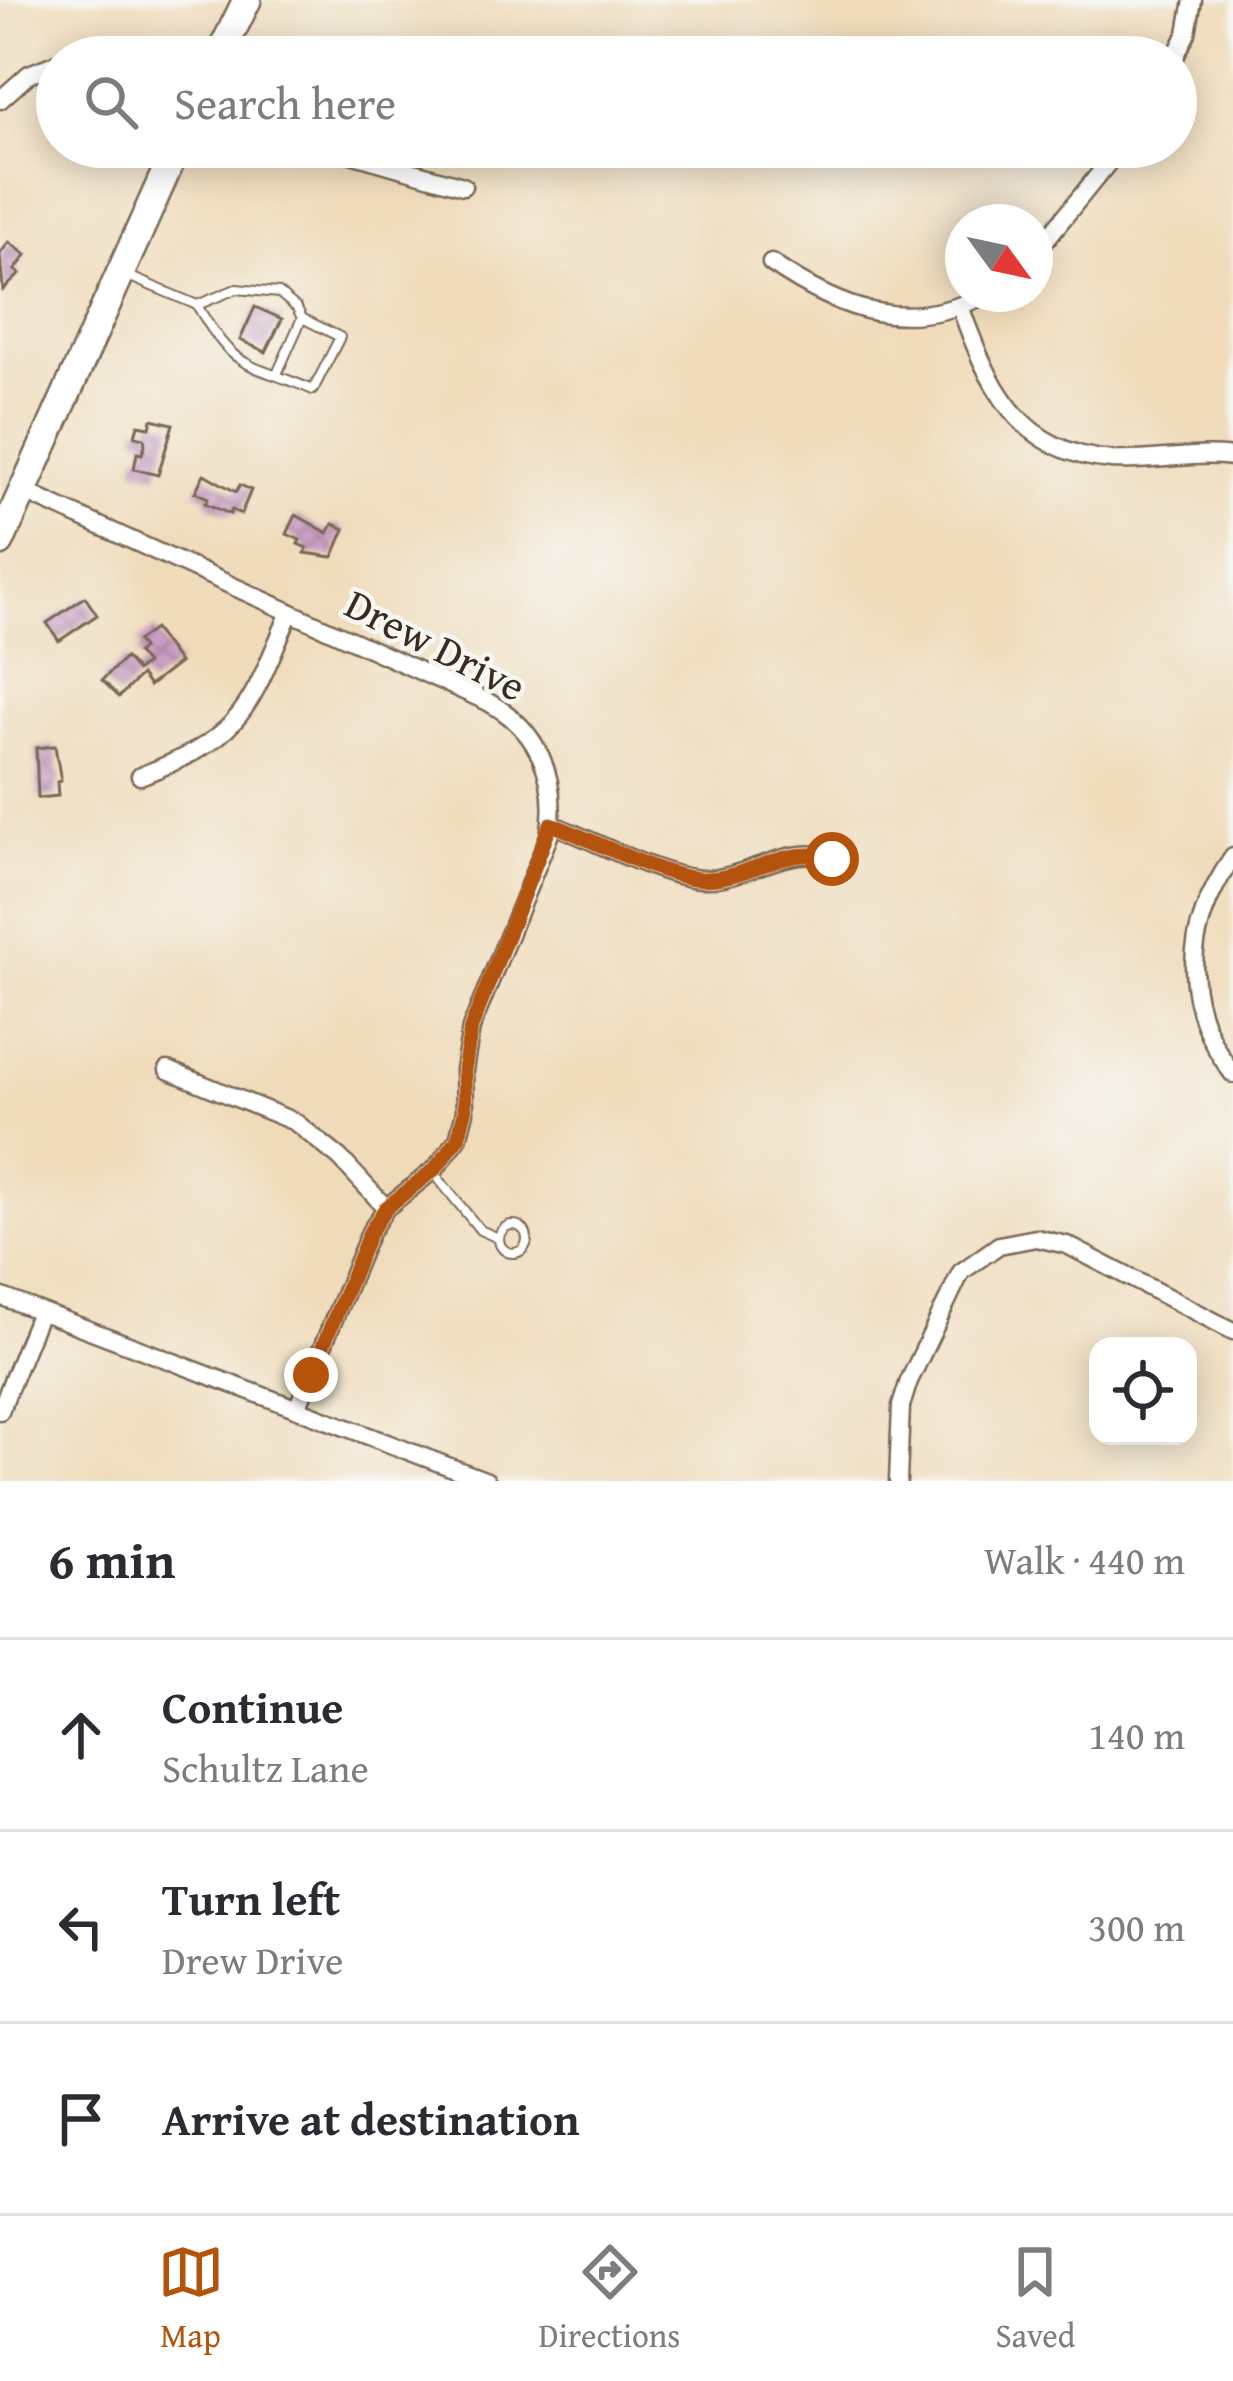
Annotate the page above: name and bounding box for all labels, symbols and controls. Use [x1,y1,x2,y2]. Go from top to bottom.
search box [36,36,1197,168]
icon: search [78,69,144,135]
text: Search here [174,70,396,135]
north arrow [945,204,1053,312]
street label: Drew Drive [335,573,537,715]
route start [805,832,859,886]
map controls [1089,1337,1197,1445]
button: locate [1089,1337,1197,1445]
route end [284,1348,338,1402]
text: 6 min [48,1522,175,1597]
text: Walk · 440 m [984,1531,1185,1588]
text: Continue [162,1674,343,1739]
icon: ahead [48,1702,114,1768]
text: 140 m [1088,1706,1185,1763]
text: Schultz Lane [162,1739,369,1796]
text: Turn left [162,1866,340,1931]
icon: left [48,1894,114,1960]
text: 300 m [1088,1898,1185,1955]
text: Drew Drive [162,1931,343,1988]
icon: arrive [48,2086,114,2152]
text: Arrive at destination [162,2086,580,2151]
tab: Map [158,2239,224,2359]
tab: Directions [539,2239,680,2359]
tab: Saved [996,2239,1075,2359]

